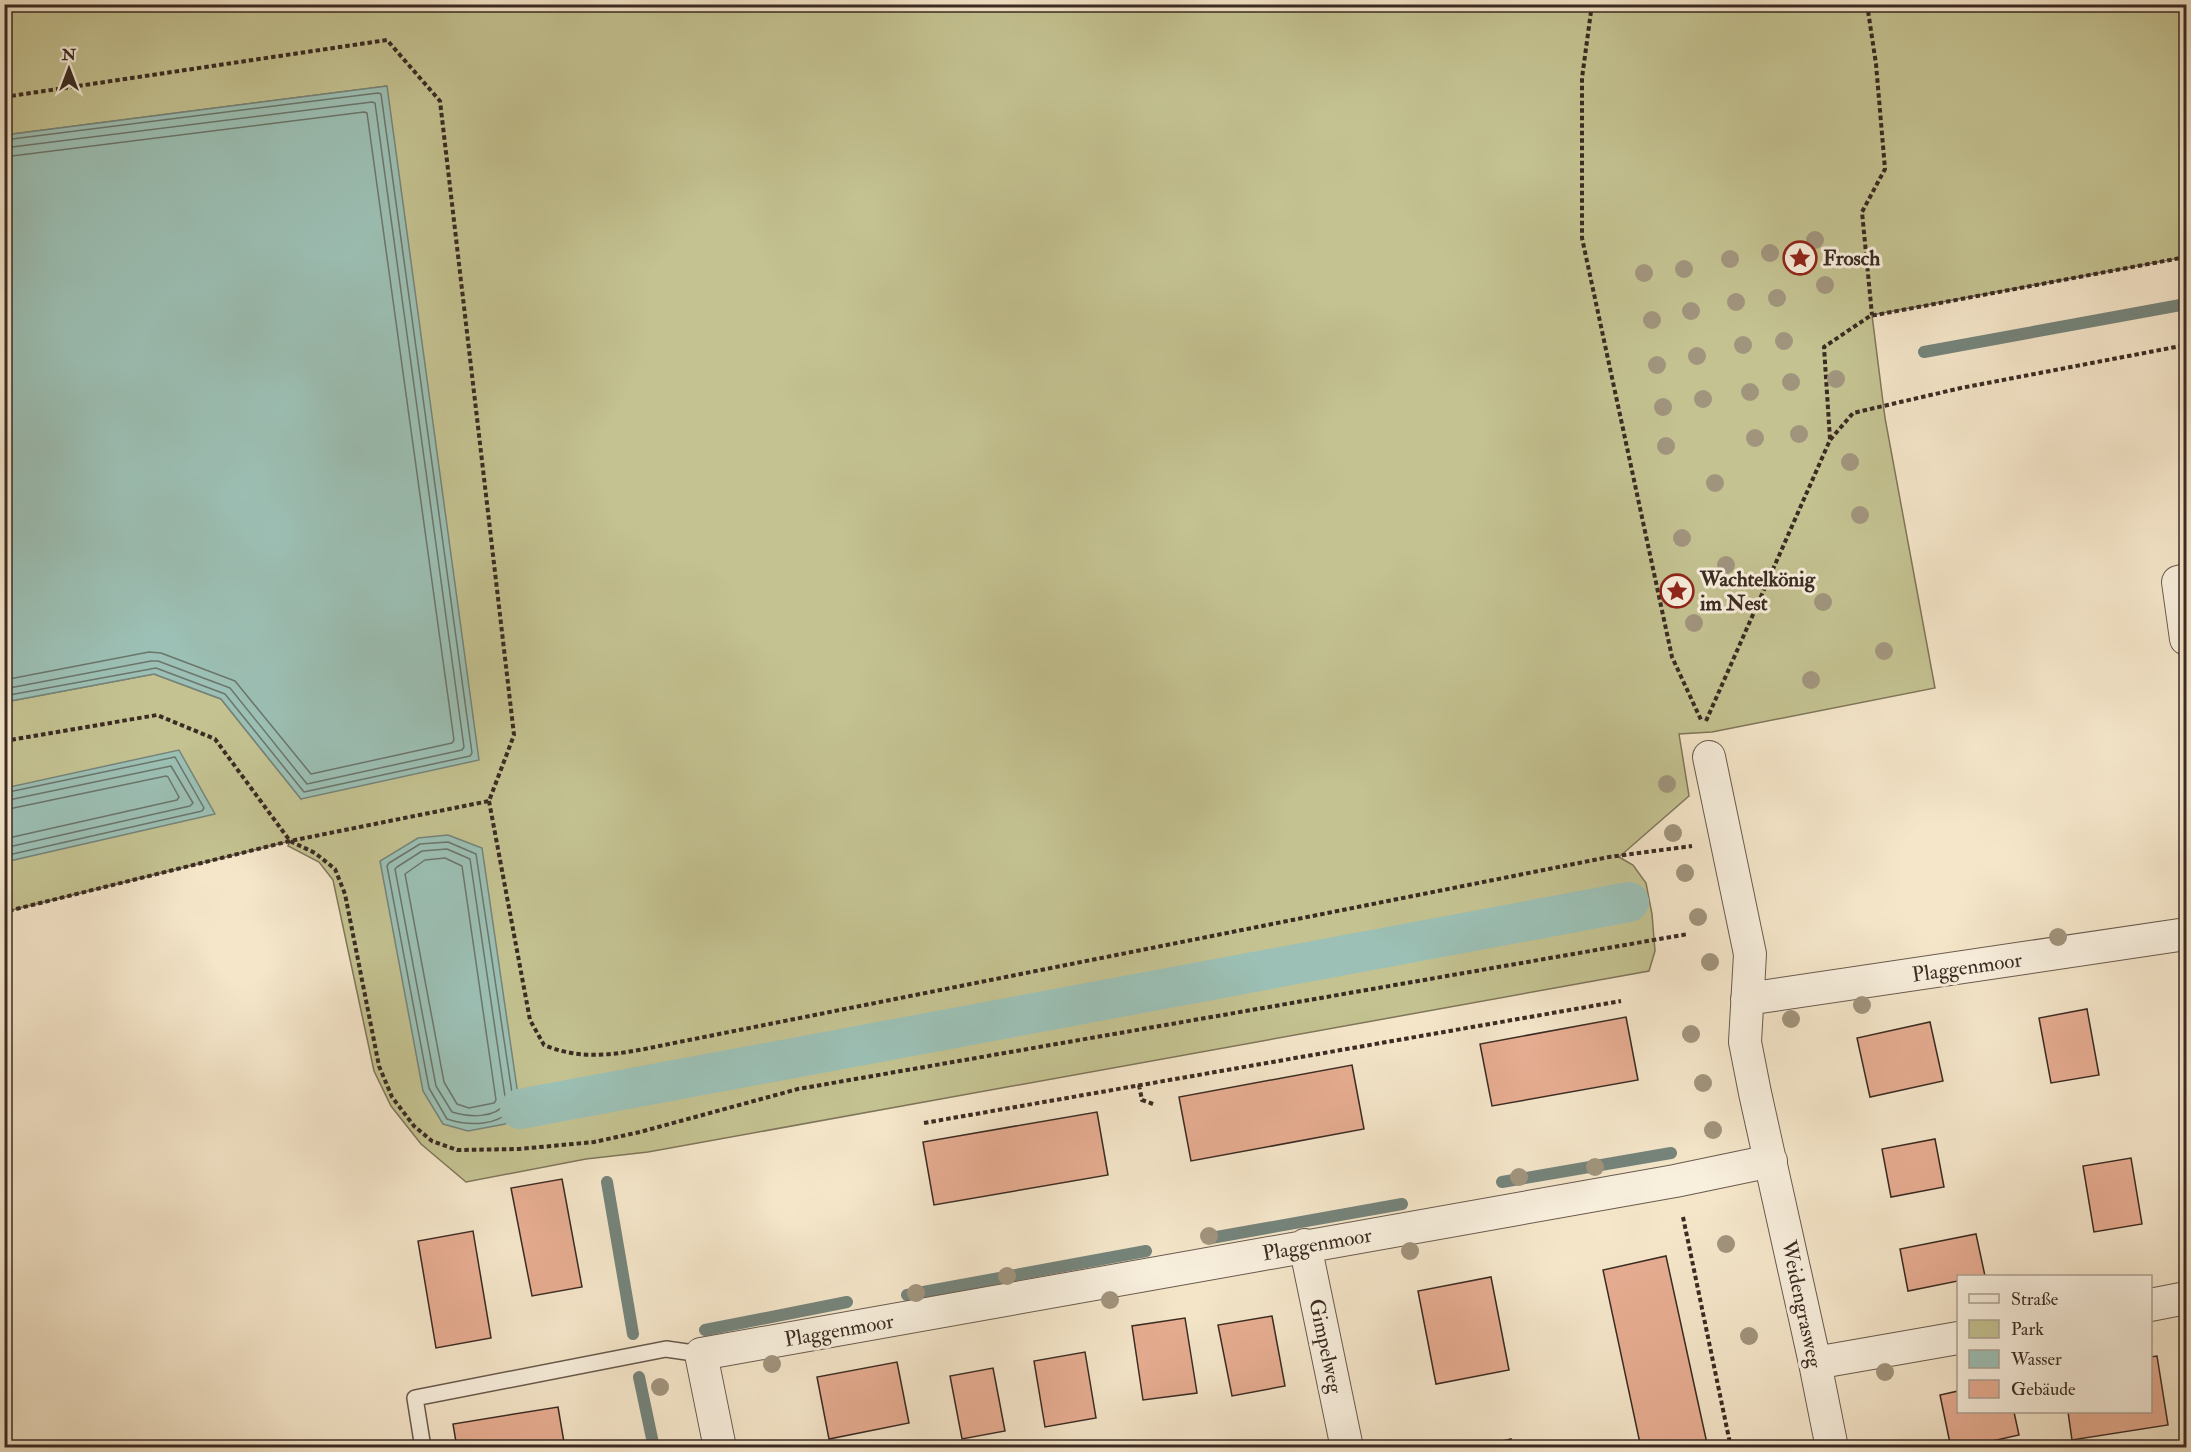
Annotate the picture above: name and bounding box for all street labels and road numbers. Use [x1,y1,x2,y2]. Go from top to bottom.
street label: Plaggenmoor [1910,946,2024,989]
street label: Plaggenmoor [1260,1222,1374,1267]
street label: Weidengrasweg [1775,1237,1828,1371]
street label: Gimpelweg [1302,1296,1349,1397]
street label: Plaggenmoor [782,1308,896,1353]

